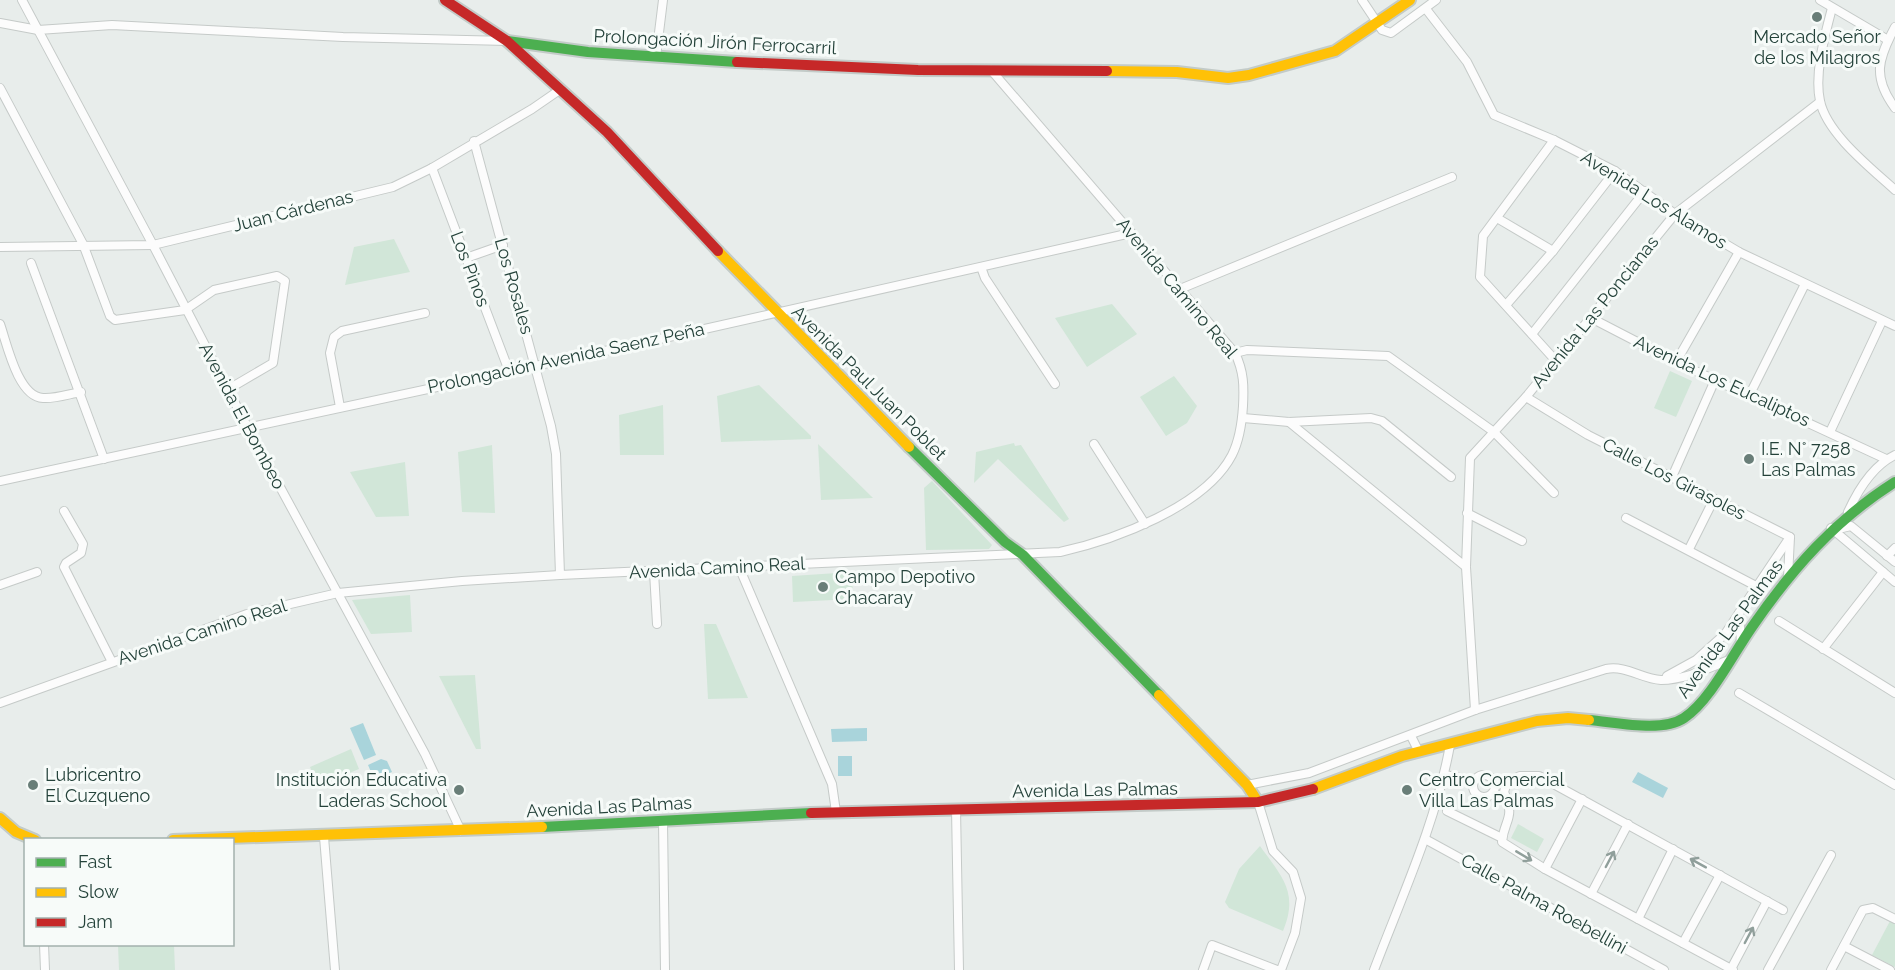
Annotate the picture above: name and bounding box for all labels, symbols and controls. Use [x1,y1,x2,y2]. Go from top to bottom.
marker: Mercado Señor de los Milagros [1810,10,1824,24]
street label: Prolongación Jirón Ferrocarril [593,25,837,58]
place label: Mercado Señor de los Milagros [1753,26,1881,68]
street label: Avenida Los Alamos [1577,146,1731,253]
street label: Juan Cárdenas [231,185,355,236]
street label: Avenida Camino Real [1113,213,1242,362]
street label: Los Pinos [446,228,495,310]
street label: Avenida Las Poncianas [1527,231,1663,392]
street label: Los Rosales [491,235,538,337]
street label: Avenida Paul Juan Poblet [788,301,951,464]
street label: Prolongación Avenida Saenz Peña [426,318,706,397]
street label: Avenida Los Eucaliptos [1631,330,1814,431]
street label: Avenida El Bombeo [195,339,290,493]
street label: Calle Los Girasoles [1599,433,1750,524]
place label: I.E. N° 7258 Las Palmas [1761,438,1856,480]
marker: I.E. N° 7258 Las Palmas [1742,452,1756,466]
street label: Avenida Camino Real [628,552,806,583]
street label: Avenida Las Palmas [1672,555,1787,702]
place label: Campo Depotivo Chacaray [835,566,975,608]
marker: Campo Depotivo Chacaray [816,580,830,594]
street label: Avenida Camino Real [115,594,289,669]
place label: Lubricentro El Cuzqueno [45,764,150,806]
place label: Institución Educativa Laderas School [276,769,447,811]
place label: Centro Comercial Villa Las Palmas [1419,769,1564,811]
marker: Lubricentro El Cuzqueno [26,778,40,792]
street label: Avenida Las Palmas [1012,778,1178,801]
marker: Institución Educativa Laderas School [452,783,466,797]
marker: Centro Comercial Villa Las Palmas [1400,783,1414,797]
street label: Avenida Las Palmas [526,792,693,821]
legend [24,838,234,946]
street label: Calle Palma Roebellini [1458,849,1631,958]
one-way arrow [1604,850,1616,868]
text: Fast [78,851,112,872]
one-way arrow [1515,851,1532,863]
one-way arrow [1689,857,1707,868]
text: Slow [78,881,119,902]
text: Jam [78,911,113,932]
one-way arrow [1743,927,1755,944]

